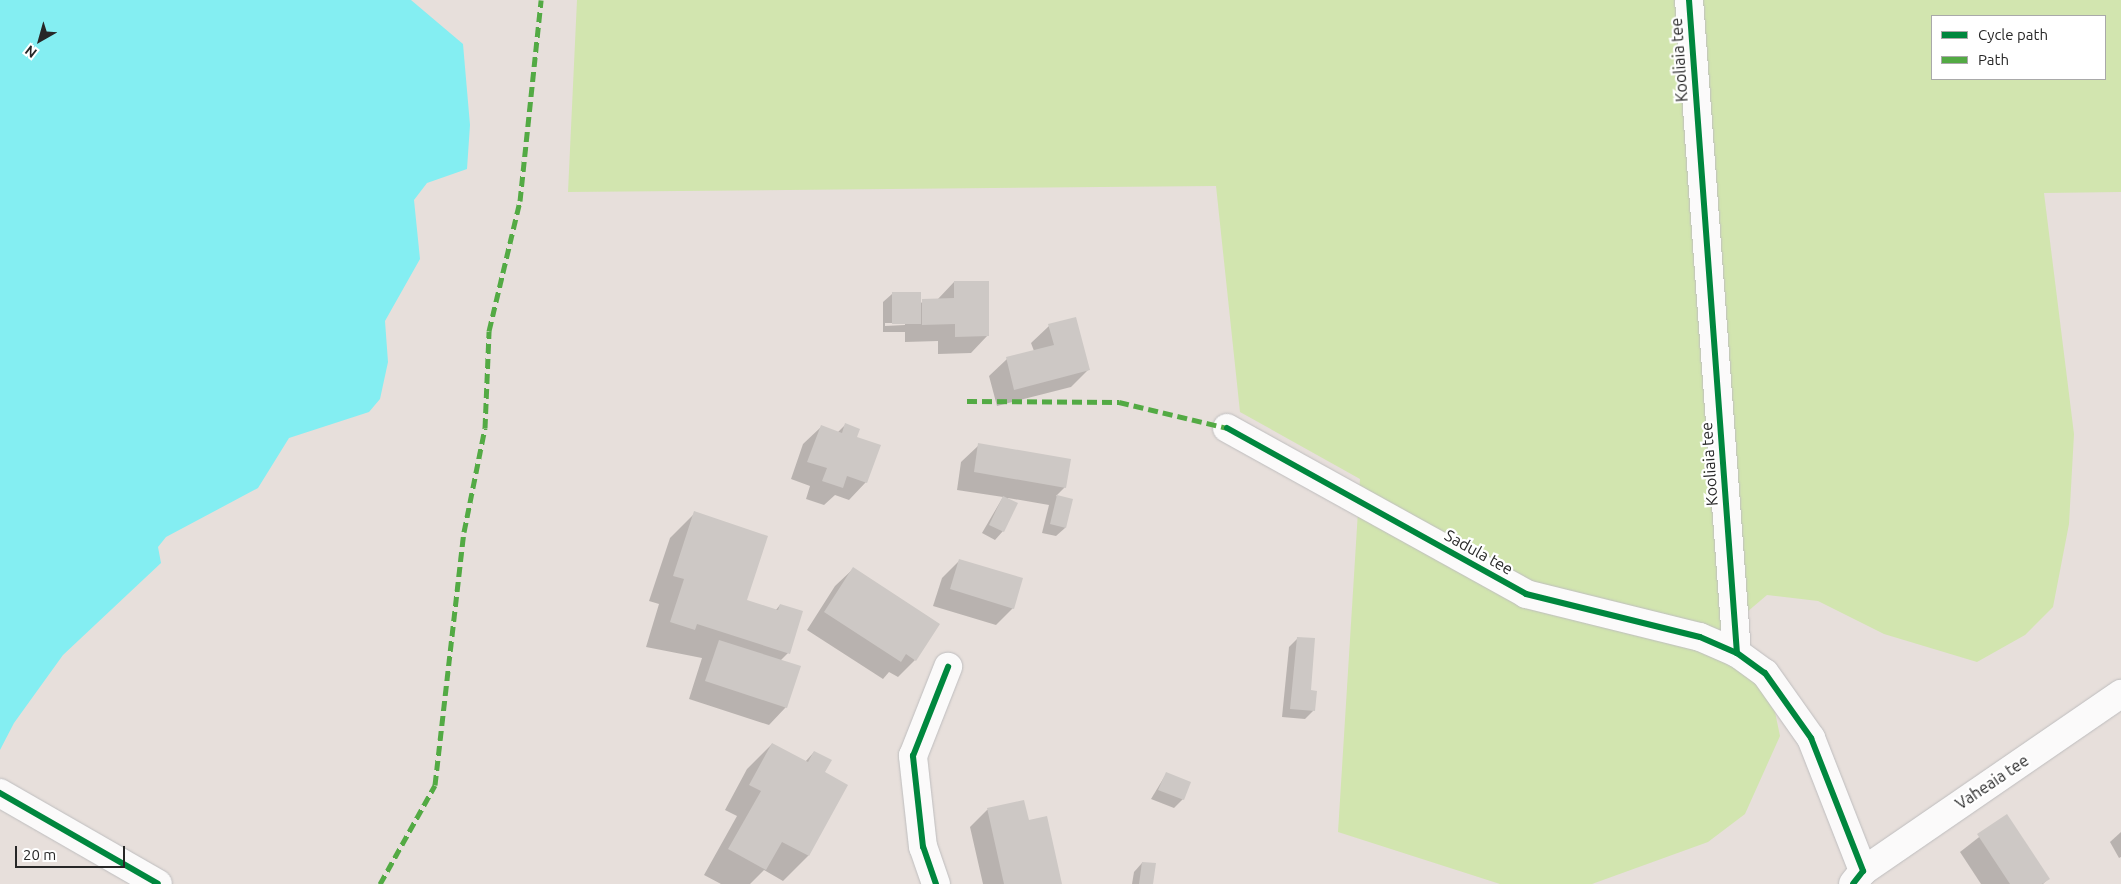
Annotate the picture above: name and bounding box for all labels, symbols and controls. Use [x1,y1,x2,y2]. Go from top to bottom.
north arrow [15,15,65,65]
legend [1931,15,2106,80]
street label: Kooliaia tee [1666,17,1692,103]
text: Cycle path [1978,26,2048,43]
text: N [22,42,40,61]
text: Path [1978,51,2009,68]
street label: Kooliaia tee [1696,421,1722,507]
street label: Sadula tee [1441,525,1517,579]
street label: Vaheaia tee [1952,751,2032,813]
scale bar [18,836,128,868]
text: 20 m [23,846,56,863]

